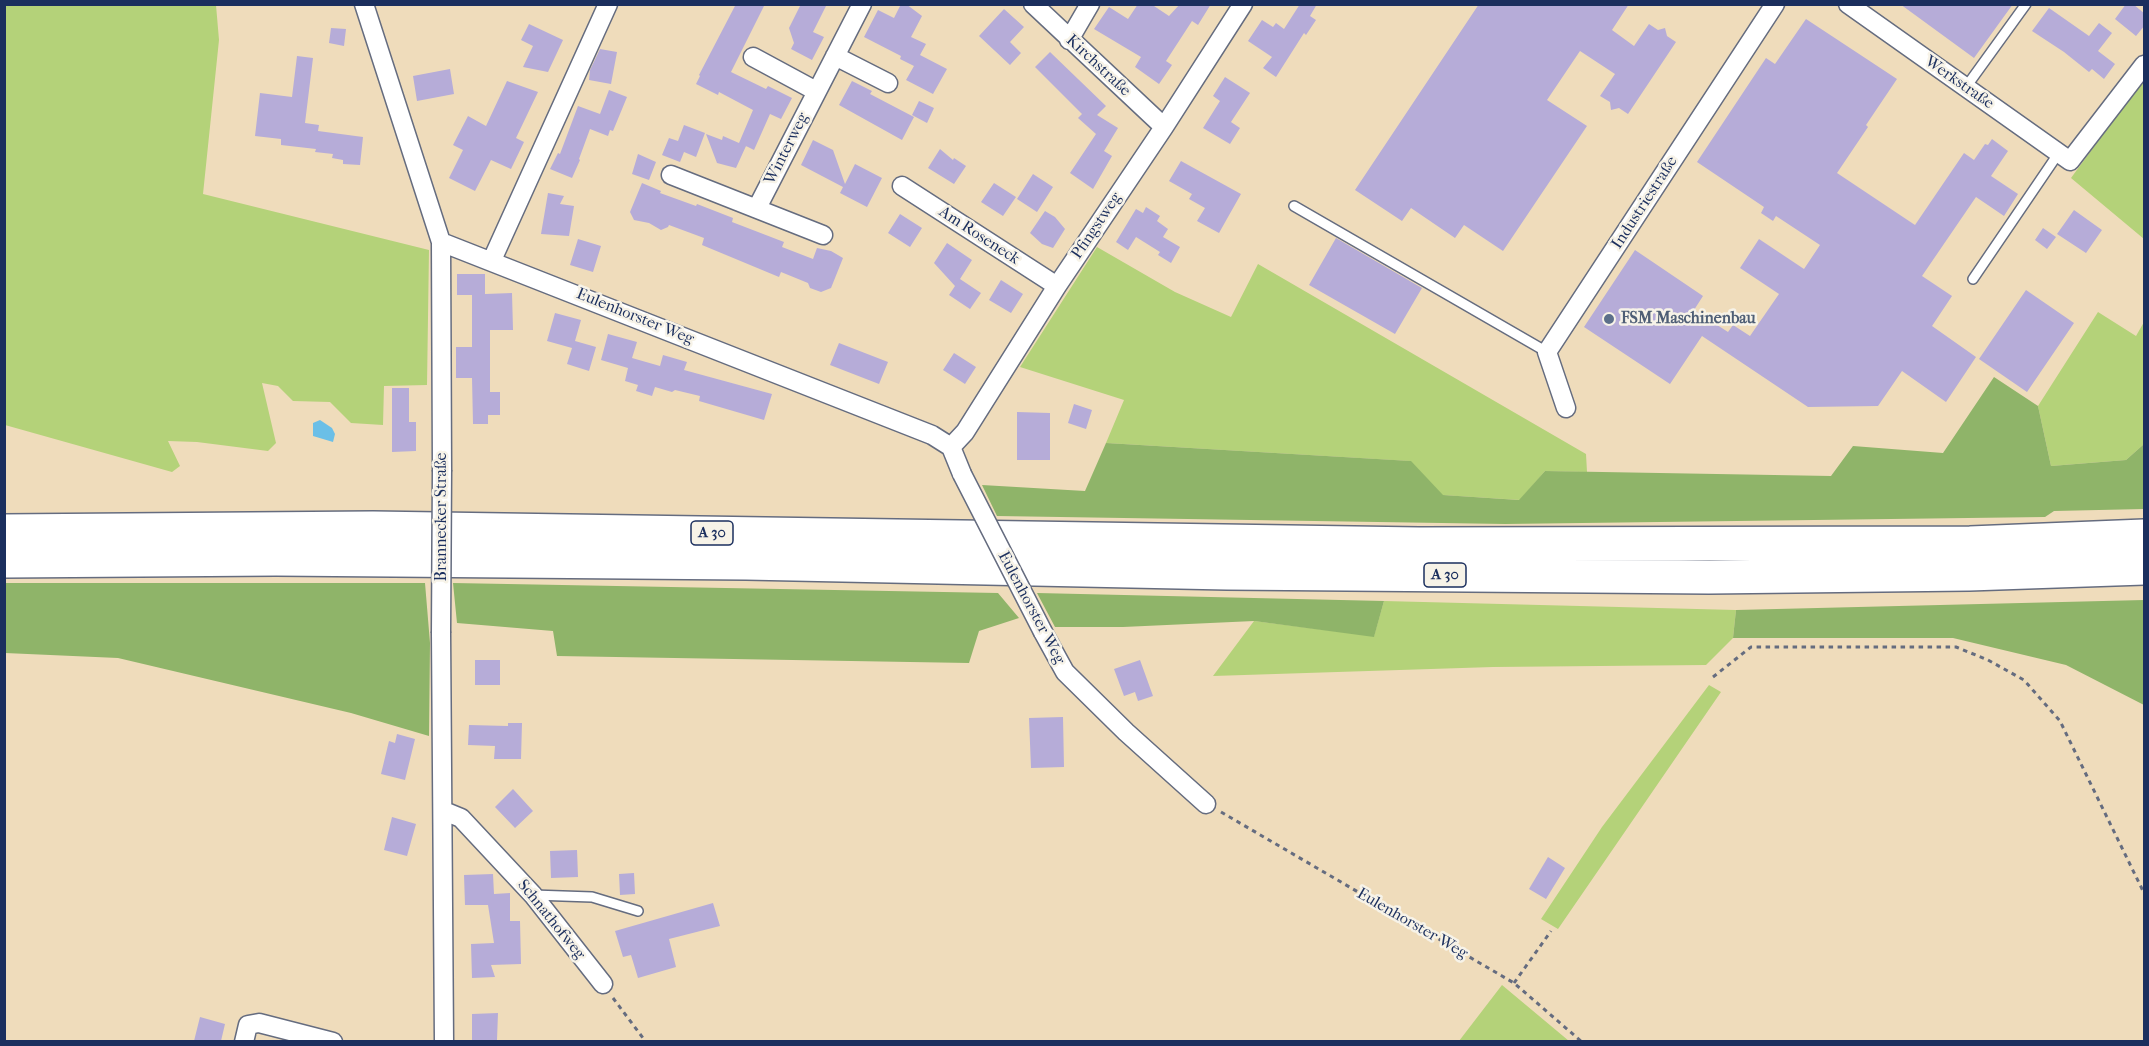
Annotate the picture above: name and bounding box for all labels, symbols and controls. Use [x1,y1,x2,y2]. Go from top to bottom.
street label: Kirchstraße [1062,31,1134,101]
street label: Werkstraße [1921,52,1997,114]
street label: Winterweg [761,110,813,188]
street label: Industriestraße [1608,153,1682,253]
street label: Pfingstweg [1068,189,1126,263]
street label: Am Roseneck [935,203,1023,269]
street label: Eulenhorster Weg [573,285,697,349]
place label: FSM Maschinenbau [1621,309,1756,329]
marker: FSM Maschinenbau [1602,312,1616,326]
street label: Brannecker Straße [432,452,452,582]
road number: A 30 [691,521,733,545]
street label: Eulenhorster Weg [993,548,1069,668]
road number: A 30 [1424,563,1466,587]
street label: Schnathofweg [513,876,589,964]
street label: Eulenhorster Weg [1353,884,1471,964]

